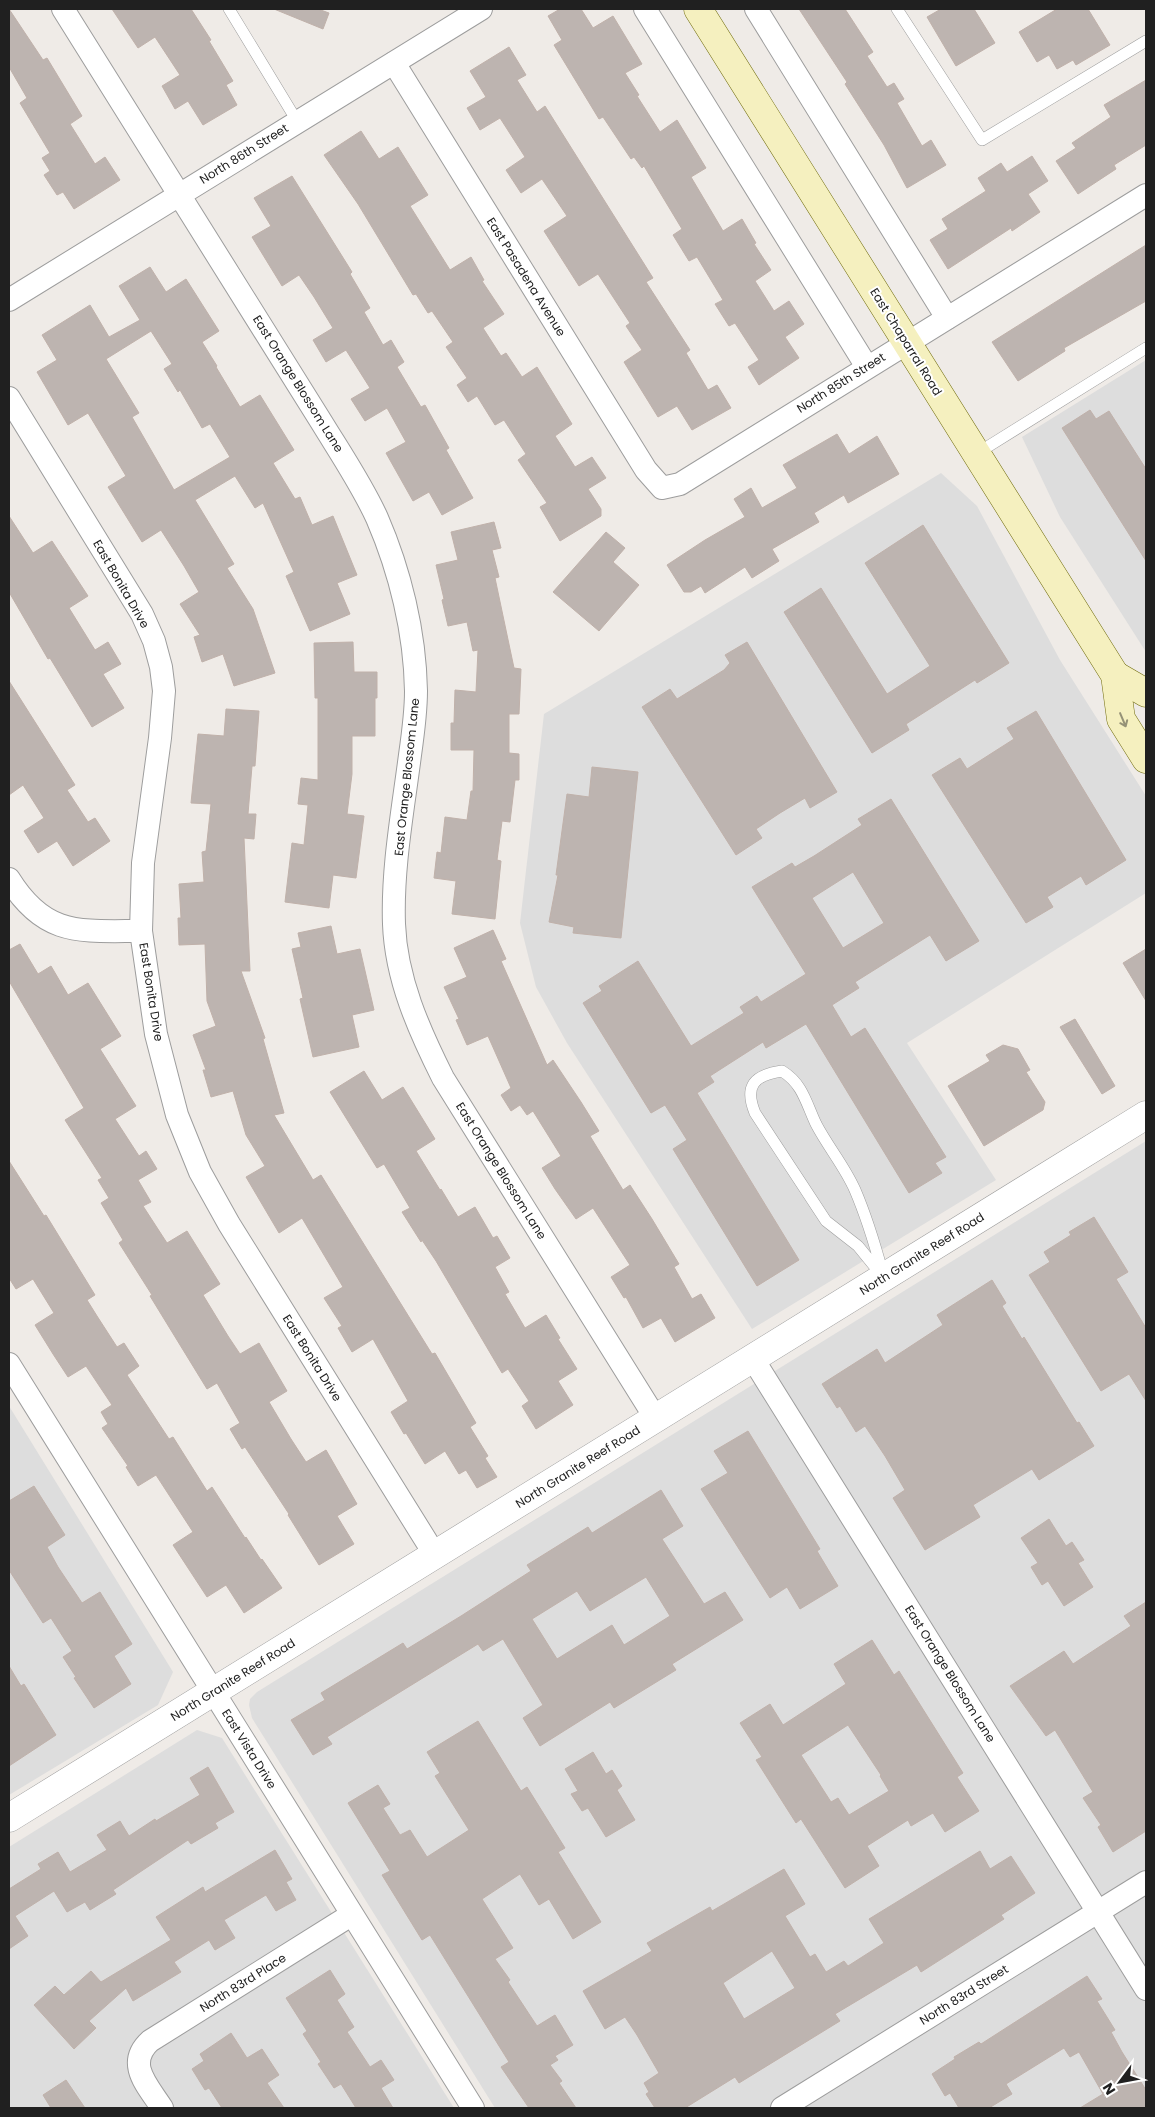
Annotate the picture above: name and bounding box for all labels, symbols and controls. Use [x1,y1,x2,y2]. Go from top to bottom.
street label: North 86th Street [196,119,291,188]
street label: East Pasadena Avenue [483,214,570,339]
street label: East Chaparral Road [866,285,946,399]
street label: East Orange Blossom Lane [249,312,348,456]
street label: North 85th Street [793,349,888,417]
street label: East Bonita Drive [89,536,154,631]
street label: East Orange Blossom Lane [390,697,423,857]
one-way arrow [1119,712,1128,727]
street label: East Bonita Drive [135,941,168,1042]
street label: East Orange Blossom Lane [452,1099,551,1243]
street label: North Granite Reef Road [856,1208,987,1299]
street label: East Bonita Drive [279,1311,346,1404]
street label: North Granite Reef Road [512,1421,643,1512]
street label: East Orange Blossom Lane [901,1602,1000,1746]
street label: North Granite Reef Road [167,1634,298,1725]
street label: East Vista Drive [218,1706,281,1792]
street label: North 83rd Place [196,1949,289,2016]
street label: North 83rd Street [916,1960,1011,2029]
north arrow [1095,2057,1145,2107]
text: N [1098,2079,1120,2099]

